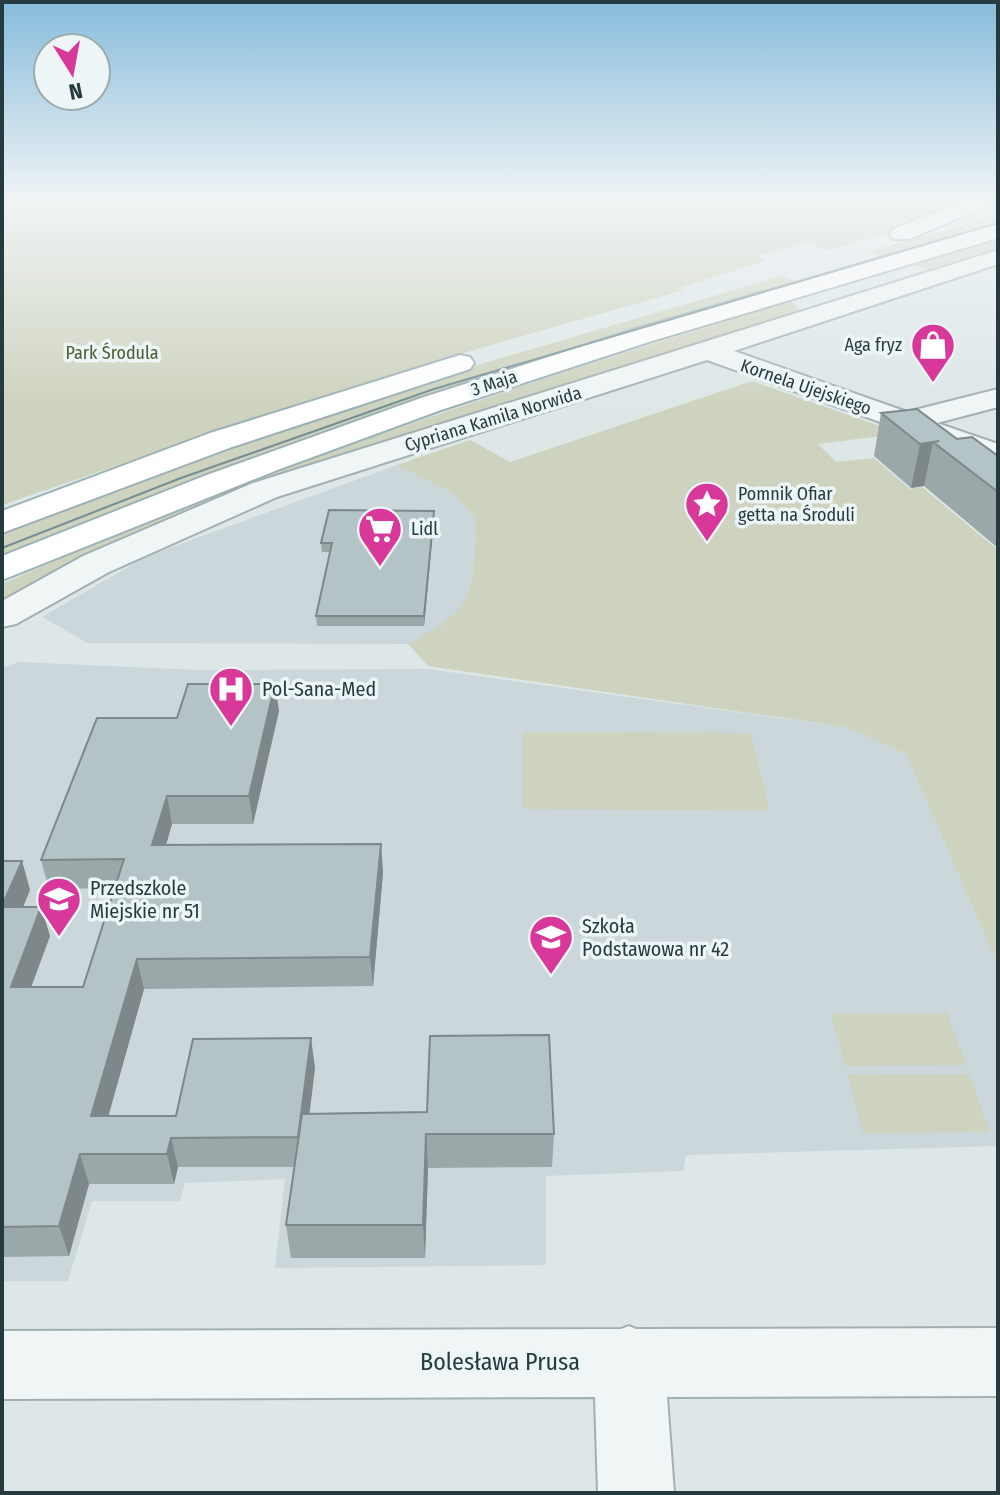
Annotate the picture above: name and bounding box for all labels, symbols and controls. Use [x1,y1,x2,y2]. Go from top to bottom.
north arrow [32,32,112,112]
text: N [67,77,85,106]
shop icon: Aga fryz [909,321,957,384]
place label: Aga fryz [844,334,902,356]
park label: Park Środula [66,342,159,364]
street label: Kornela Ujejskiego [738,354,874,420]
street label: 3 Maja [468,365,520,401]
street label: Cypriana Kamila Norwida [402,382,584,456]
place icon: Pomnik Ofiar getta na Środuli [683,480,731,543]
place label: Pomnik Ofiar getta na Środuli [738,483,855,526]
supermarket icon: Lidl [356,505,404,568]
place label: Lidl [411,518,438,540]
hospital icon: Pol-Sana-Med [207,665,255,728]
place label: Pol-Sana-Med [262,677,376,701]
school or university icon: Przedszkole Miejskie nr 51 [35,875,83,938]
place label: Przedszkole Miejskie nr 51 [90,876,200,923]
school or university icon: Szkoła Podstawowa nr 42 [527,913,575,976]
place label: Szkoła Podstawowa nr 42 [582,914,729,961]
street label: Bolesława Prusa [420,1348,580,1376]

